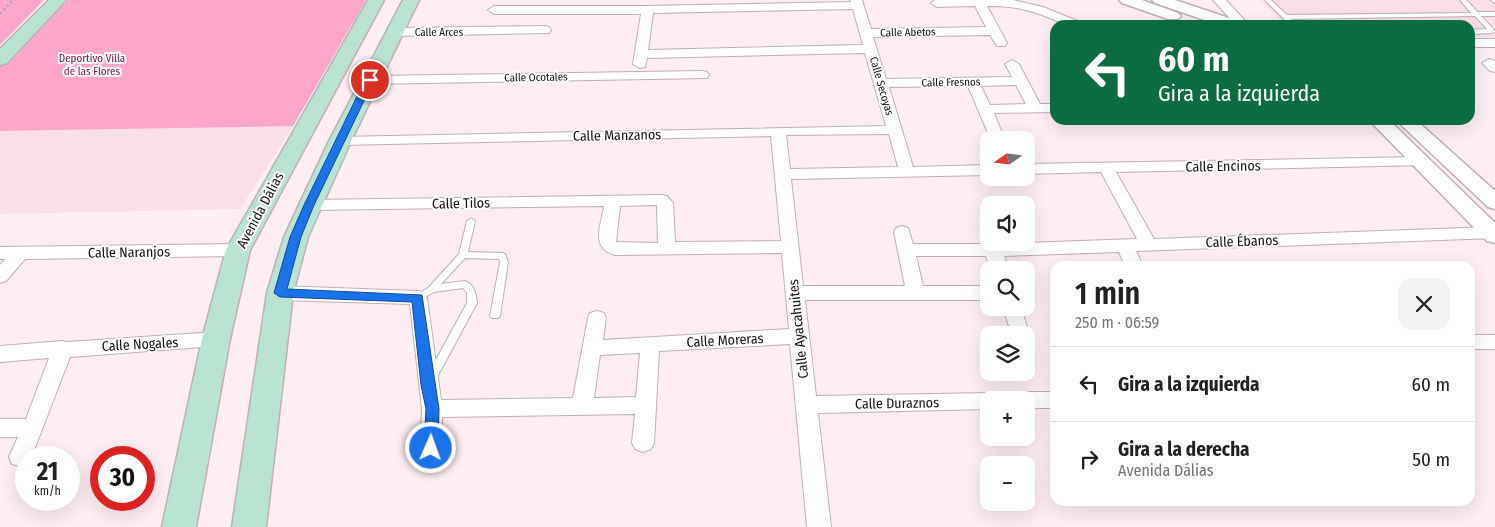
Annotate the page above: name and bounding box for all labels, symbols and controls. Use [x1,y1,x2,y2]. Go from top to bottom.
street label: Calle Arces [415,26,464,39]
street label: Calle Abetos [880,26,936,39]
text: 60 m [1158,38,1229,80]
icon: left [1075,40,1140,105]
park label: Deportivo Villa de las Flores [59,52,125,78]
street label: Calle Secoyas [867,55,896,117]
pin [349,59,391,101]
icon: arrive [356,66,384,94]
street label: Calle Ocotales [504,70,568,85]
street label: Calle Fresnos [921,75,981,90]
text: Gira a la izquierda [1158,80,1320,107]
street label: Calle Manzanos [573,126,661,145]
north arrow [980,131,1035,186]
map controls [980,131,1035,511]
street label: Calle Encinos [1185,157,1261,176]
street label: Avenida Dálias [233,169,288,251]
street label: Calle Tilos [432,194,490,213]
button: sound [980,196,1035,251]
street label: Calle Ébanos [1205,231,1279,251]
street label: Calle Naranjos [88,243,170,262]
button: search [980,261,1035,316]
text: 1 min [1075,276,1140,312]
street label: Calle Ayacahuites [785,278,812,379]
button: close [1398,278,1450,330]
text: 250 m · 06:59 [1075,313,1159,332]
button: layers [980,326,1035,381]
street label: Calle Moreras [686,330,764,351]
street label: Calle Nogales [101,334,179,355]
icon: left [1075,370,1103,398]
text: Gira a la izquierda [1118,373,1260,396]
text: 60 m [1412,373,1450,396]
button: + [980,391,1035,446]
street label: Calle Duraznos [855,394,939,413]
position arrow [404,421,456,473]
text: Gira a la derecha [1118,438,1250,461]
icon: right [1075,445,1103,473]
speed limit sign: 30 [90,446,155,511]
text: 50 m [1412,448,1450,471]
button: − [980,456,1035,511]
text: 21 [37,457,58,487]
text: Avenida Dálias [1118,461,1214,480]
text: km/h [34,484,61,498]

